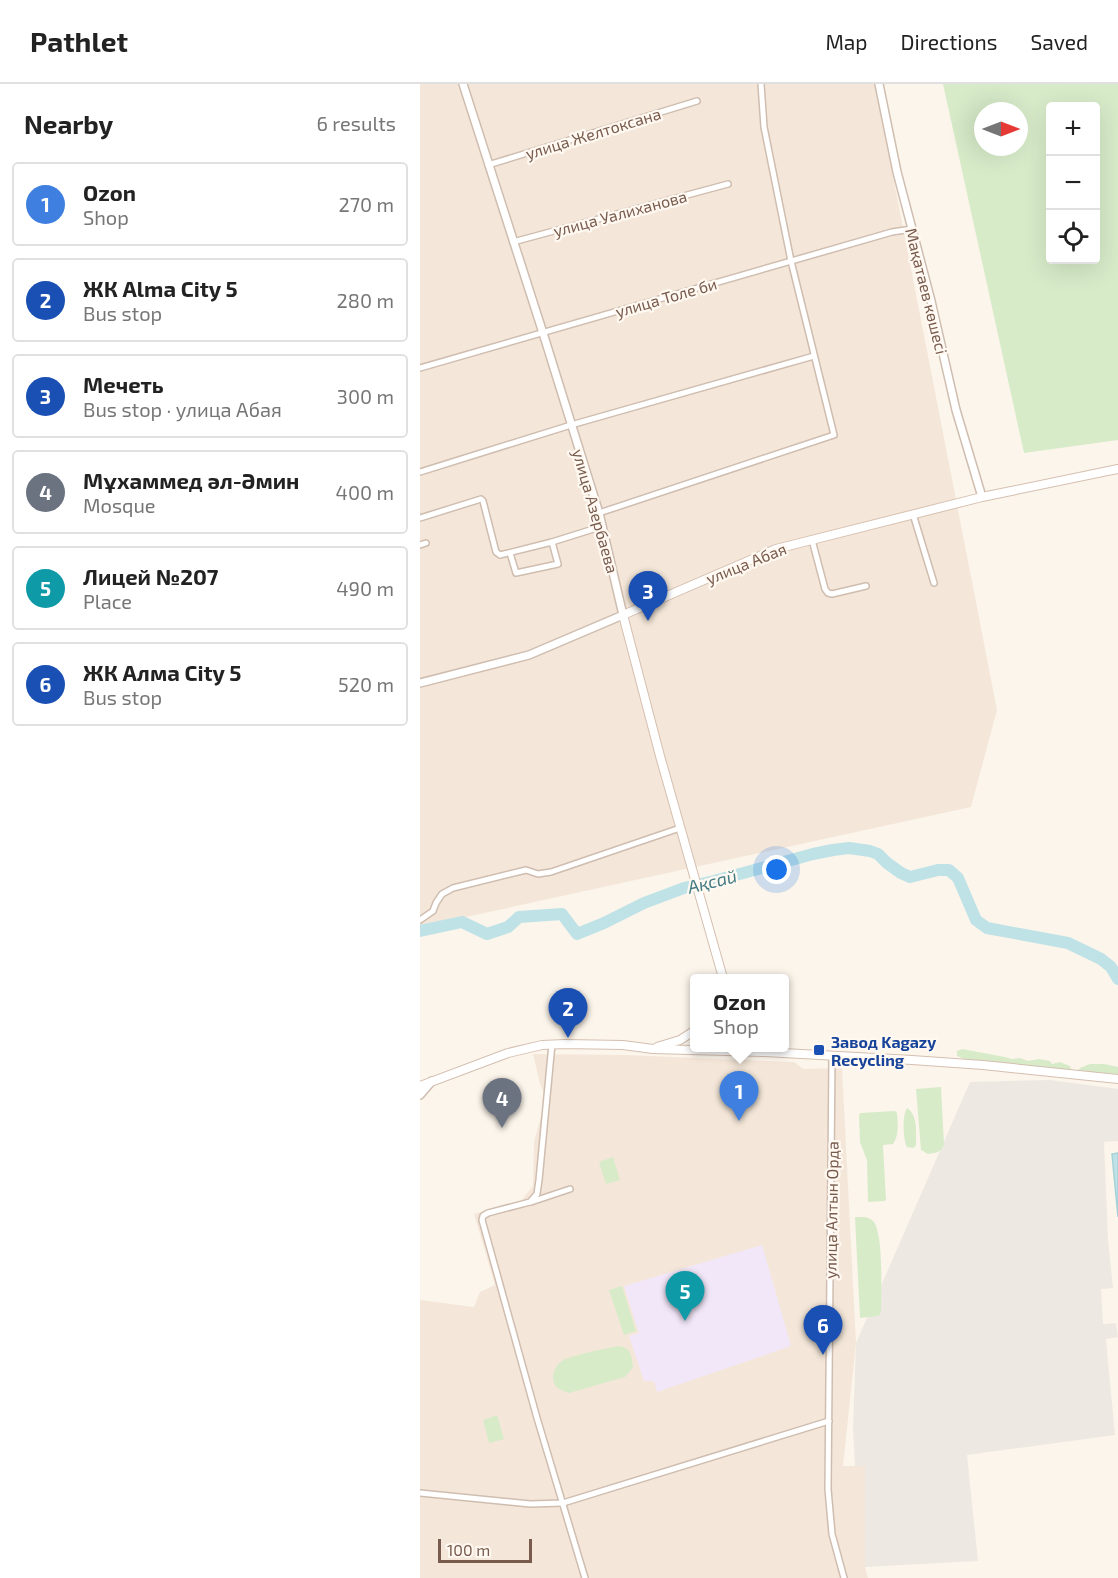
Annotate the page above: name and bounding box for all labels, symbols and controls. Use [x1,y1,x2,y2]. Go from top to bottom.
text: Pathlet [30,24,128,58]
text: Map [825,29,868,54]
text: Directions [901,29,997,54]
text: Saved [1030,29,1088,54]
north arrow [974,102,1028,156]
map controls [1046,102,1100,264]
button: + [1046,102,1100,156]
street label: улица Желтоксана [523,103,663,164]
text: Nearby [24,108,113,139]
text: 6 results [316,111,396,135]
button: − [1046,156,1100,210]
text: Ozon [83,179,136,205]
street label: улица Уалиханова [551,186,689,241]
text: 1 [41,192,50,216]
text: 270 m [338,192,394,216]
text: Shop [83,205,129,229]
button: locate [1046,210,1100,264]
street label: Мақатаев көшесі [902,226,952,356]
street label: улица Толе би [613,273,719,322]
text: ЖК Alma City 5 [83,275,238,301]
text: 2 [40,288,51,312]
text: 280 m [337,288,394,312]
text: Bus stop [83,301,162,325]
text: Мечеть [83,371,164,397]
text: 3 [40,384,51,408]
text: 300 m [337,384,394,408]
text: Bus stop · улица Абая [83,397,282,421]
street label: улица Азербаева [568,447,623,576]
text: Мұхаммед әл-Әмин [83,467,299,493]
text: 4 [39,480,52,504]
text: 400 m [336,480,394,504]
text: Mosque [83,493,156,517]
street label: улица Абая [703,538,789,589]
text: Лицей №207 [83,563,218,589]
pin: 3 [628,572,668,621]
text: 5 [40,576,51,600]
text: 490 m [336,576,394,600]
text: Place [83,589,132,613]
text: ЖК Алма City 5 [83,659,241,685]
text: 6 [40,672,51,696]
text: 520 m [338,672,394,696]
text: Bus stop [83,685,162,709]
your location [762,855,791,884]
water label: Ақсай [684,864,739,898]
popup [690,974,789,1052]
pin: 2 [548,988,588,1038]
text: Ozon [713,988,766,1014]
text: Shop [713,1014,759,1038]
place label: Завод Kagazy Recycling [831,1032,936,1070]
marker: Завод Kagazy Recycling [812,1043,826,1057]
pin: 1 [720,1072,758,1121]
pin: 4 [482,1078,521,1128]
street label: улица Алтын Орда [820,1141,843,1279]
pin: 5 [666,1272,704,1321]
pin: 6 [804,1306,842,1355]
scale bar [438,1536,532,1564]
text: 100 m [447,1540,490,1559]

